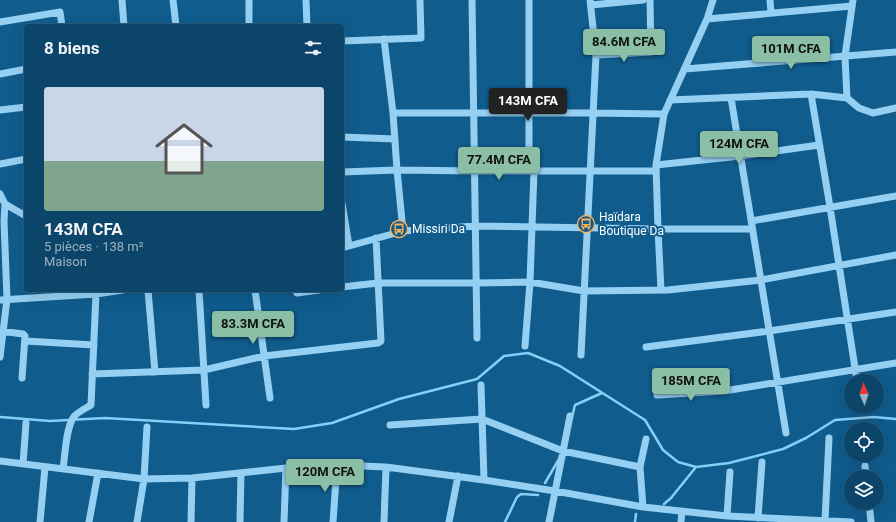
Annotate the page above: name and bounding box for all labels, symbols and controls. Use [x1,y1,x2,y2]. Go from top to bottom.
pin: 84.6M CFA [578,29,670,63]
text: 84.6M CFA [592,34,656,49]
pin: 101M CFA [750,36,832,70]
icon: filters [302,37,324,59]
text: 8 biens [44,38,99,58]
text: 101M CFA [761,41,821,56]
pin: 143M CFA [487,88,569,122]
text: 143M CFA [498,93,558,108]
icon: home [148,113,220,185]
pin: 124M CFA [698,131,780,165]
text: 124M CFA [709,136,769,151]
pin: 77.4M CFA [453,147,545,181]
text: 77.4M CFA [467,152,531,167]
place label: Haïdara Boutique Da [599,210,664,238]
bus stop icon: Haïdara Boutique Da [576,214,596,234]
text: 143M CFA [44,219,123,239]
bus stop icon: Missiri Da [389,219,409,239]
place label: Missiri Da [412,222,465,236]
text: 5 pièces · 138 m² [44,239,143,254]
text: Maison [44,254,87,269]
pin: 83.3M CFA [207,311,299,345]
text: 83.3M CFA [221,316,285,331]
pin: 185M CFA [650,368,732,402]
text: 185M CFA [661,373,721,388]
north arrow [844,374,884,414]
map controls [844,374,884,510]
button: locate [844,422,884,462]
pin: 120M CFA [284,459,366,493]
text: 120M CFA [295,464,355,479]
button: layers [844,470,884,510]

